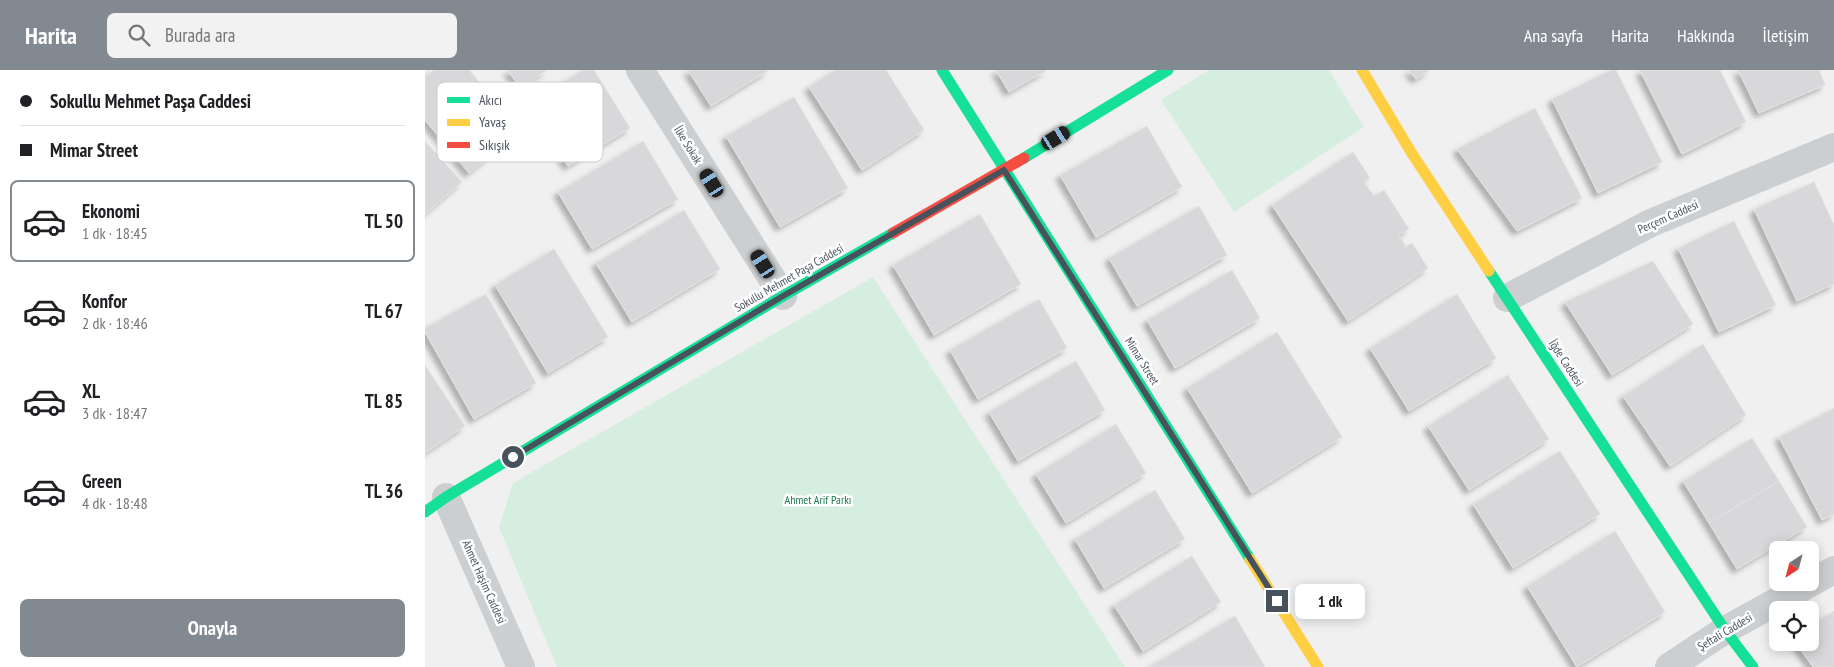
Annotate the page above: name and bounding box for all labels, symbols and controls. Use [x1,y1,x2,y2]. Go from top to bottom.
search box [107,13,457,58]
text: Harita [25,20,77,51]
icon: search [125,21,153,49]
text: Burada ara [165,23,235,47]
text: Ana sayfa [1524,24,1583,47]
text: Harita [1611,24,1649,47]
text: Hakkında [1677,24,1735,47]
text: İletişim [1763,24,1809,47]
legend [437,82,603,162]
text: Sokullu Mehmet Paşa Caddesi [50,89,251,113]
text: Akıcı [479,91,502,109]
text: Yavaş [479,113,506,131]
street label: İlke Sokak [671,123,706,167]
car [1039,124,1072,152]
text: Sıkışık [479,136,510,154]
text: Mimar Street [50,138,138,162]
car [697,166,726,200]
street label: Perçem Caddesi [1635,197,1700,237]
icon: car [22,199,67,244]
text: Ekonomi [82,199,140,223]
text: TL 50 [365,209,403,233]
text: 1 dk · 18:45 [82,223,148,243]
street label: Sokullu Mehmet Paşa Caddesi [732,240,846,315]
car [748,247,777,281]
icon: car [22,289,67,334]
text: Konfor [82,289,127,313]
text: TL 67 [365,299,403,323]
text: 2 dk · 18:46 [82,313,148,333]
street label: Mimar Street [1122,334,1163,388]
street label: İğde Caddesi [1546,336,1587,389]
icon: car [22,379,67,424]
text: XL [82,379,100,403]
text: TL 85 [365,389,403,413]
text: 3 dk · 18:47 [82,403,148,423]
route start [502,446,524,468]
icon: car [22,469,67,514]
text: Green [82,469,122,493]
text: TL 36 [365,479,403,503]
park label: Ahmet Arif Parkı [785,492,851,507]
text: 4 dk · 18:48 [82,493,148,513]
street label: Ahmet Haşim Caddesi [459,538,510,626]
north arrow [1769,541,1819,591]
map controls [1769,541,1819,651]
callout: 1 dk [1295,584,1365,618]
route end [1266,590,1288,612]
text: 1 dk [1318,591,1342,611]
button: Onayla [20,599,405,657]
button: locate [1769,601,1819,651]
street label: Şeftali Caddesi [1695,609,1755,654]

